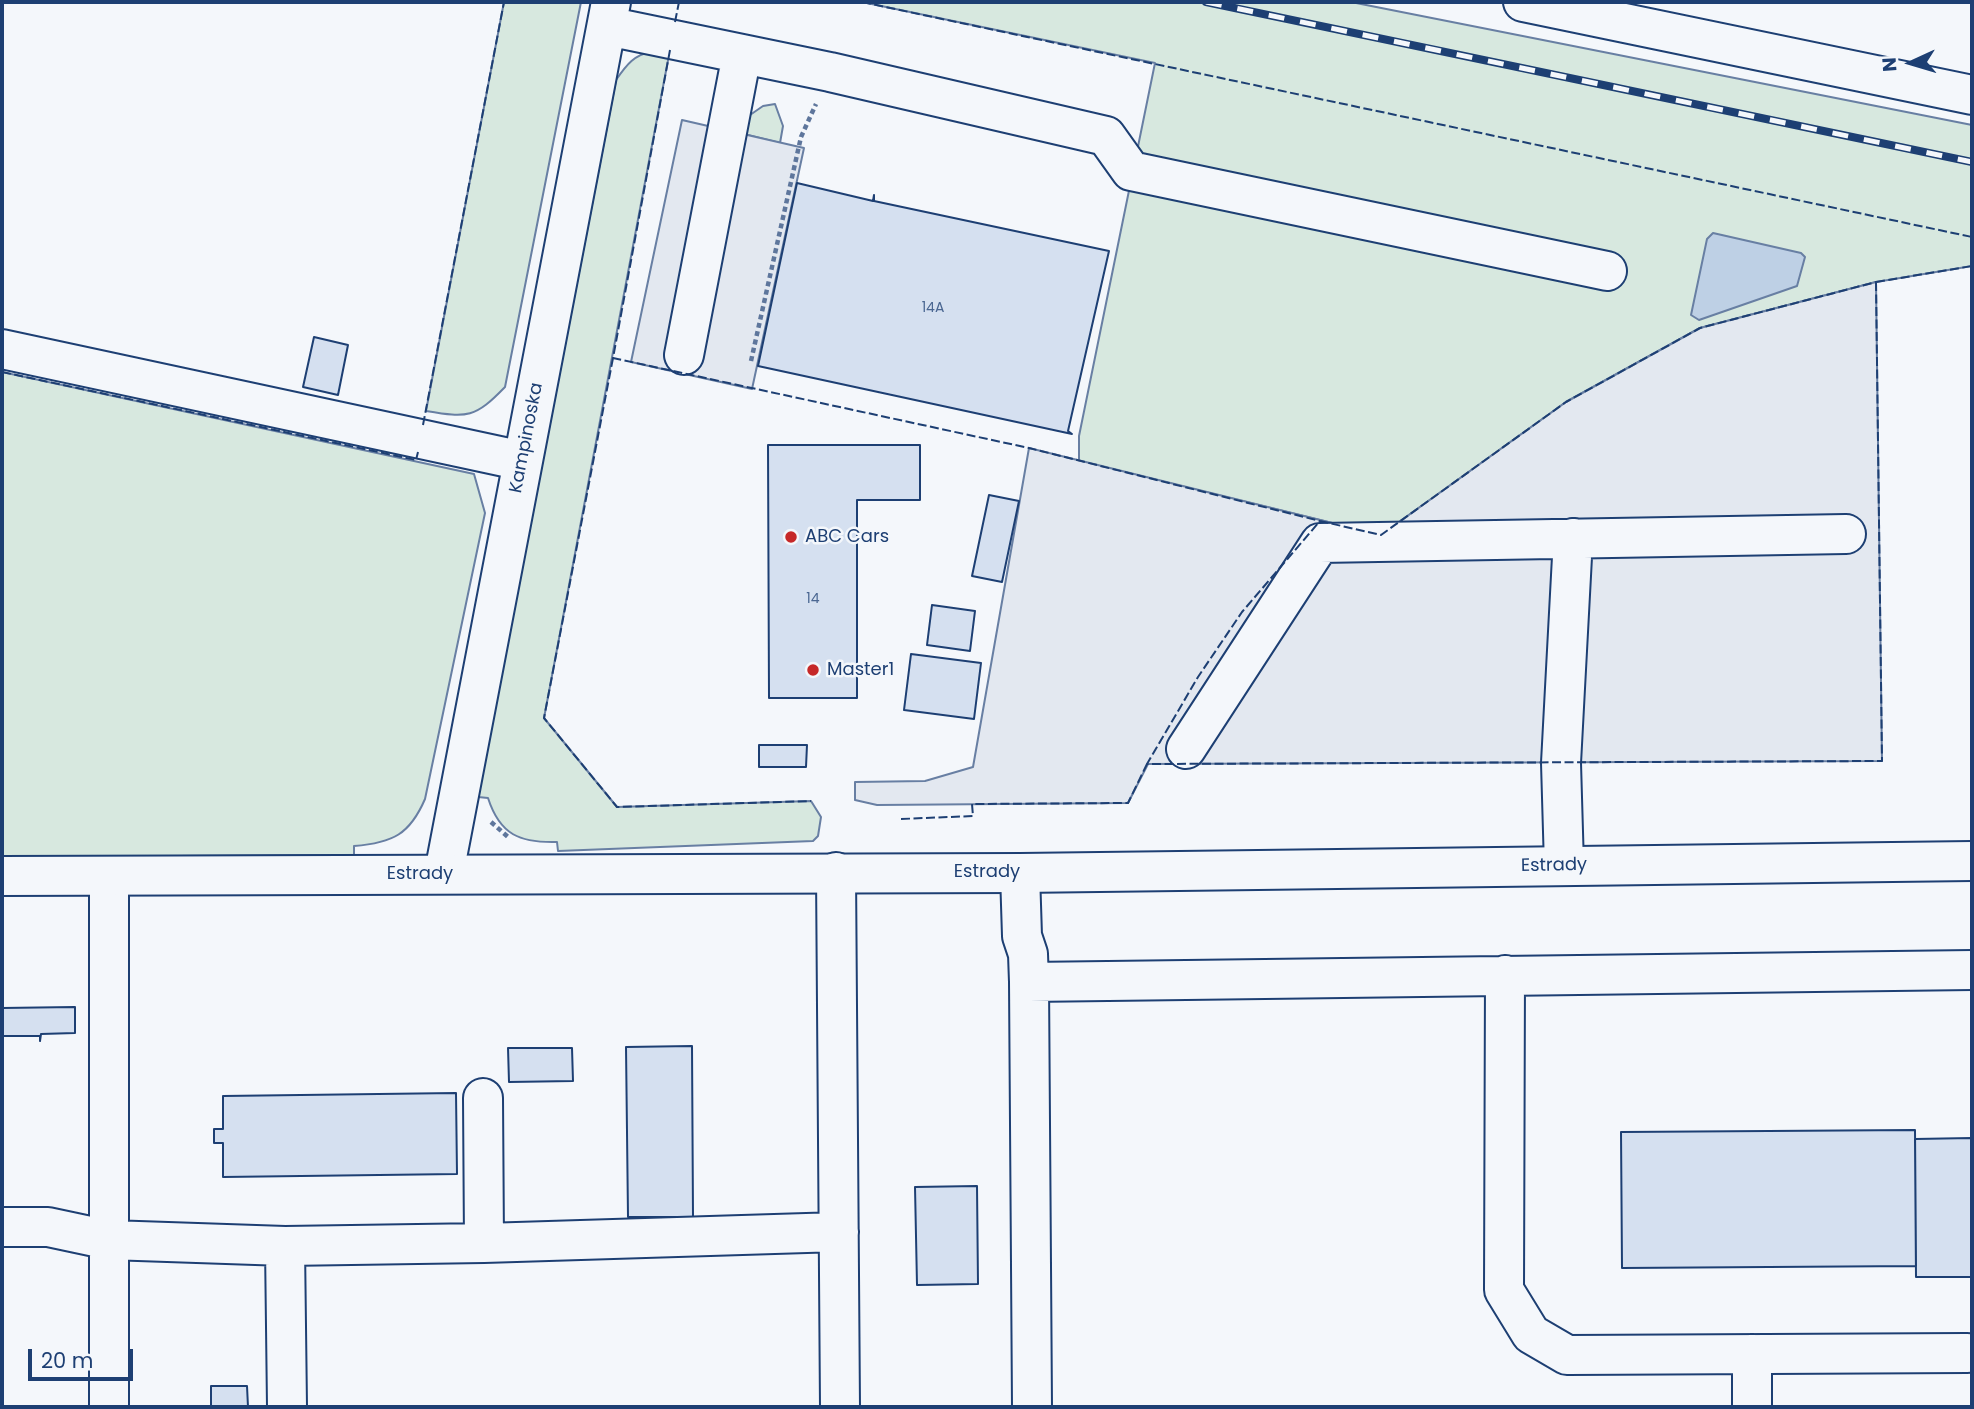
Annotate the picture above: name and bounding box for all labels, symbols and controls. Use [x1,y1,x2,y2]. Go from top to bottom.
north arrow [1876,28,1946,98]
text: N [1876,56,1904,73]
house number: 14A [922,300,944,316]
street label: Kampinoska [506,381,548,495]
place label: ABC Cars [805,526,889,548]
marker: ABC Cars [783,529,799,545]
house number: 14 [806,591,820,607]
place label: Master1 [827,659,894,681]
marker: Master1 [805,662,821,678]
street label: Estrady [1521,855,1587,877]
street label: Estrady [954,861,1020,883]
street label: Estrady [387,863,453,885]
scale bar [32,1336,136,1380]
text: 20 m [41,1346,94,1375]

